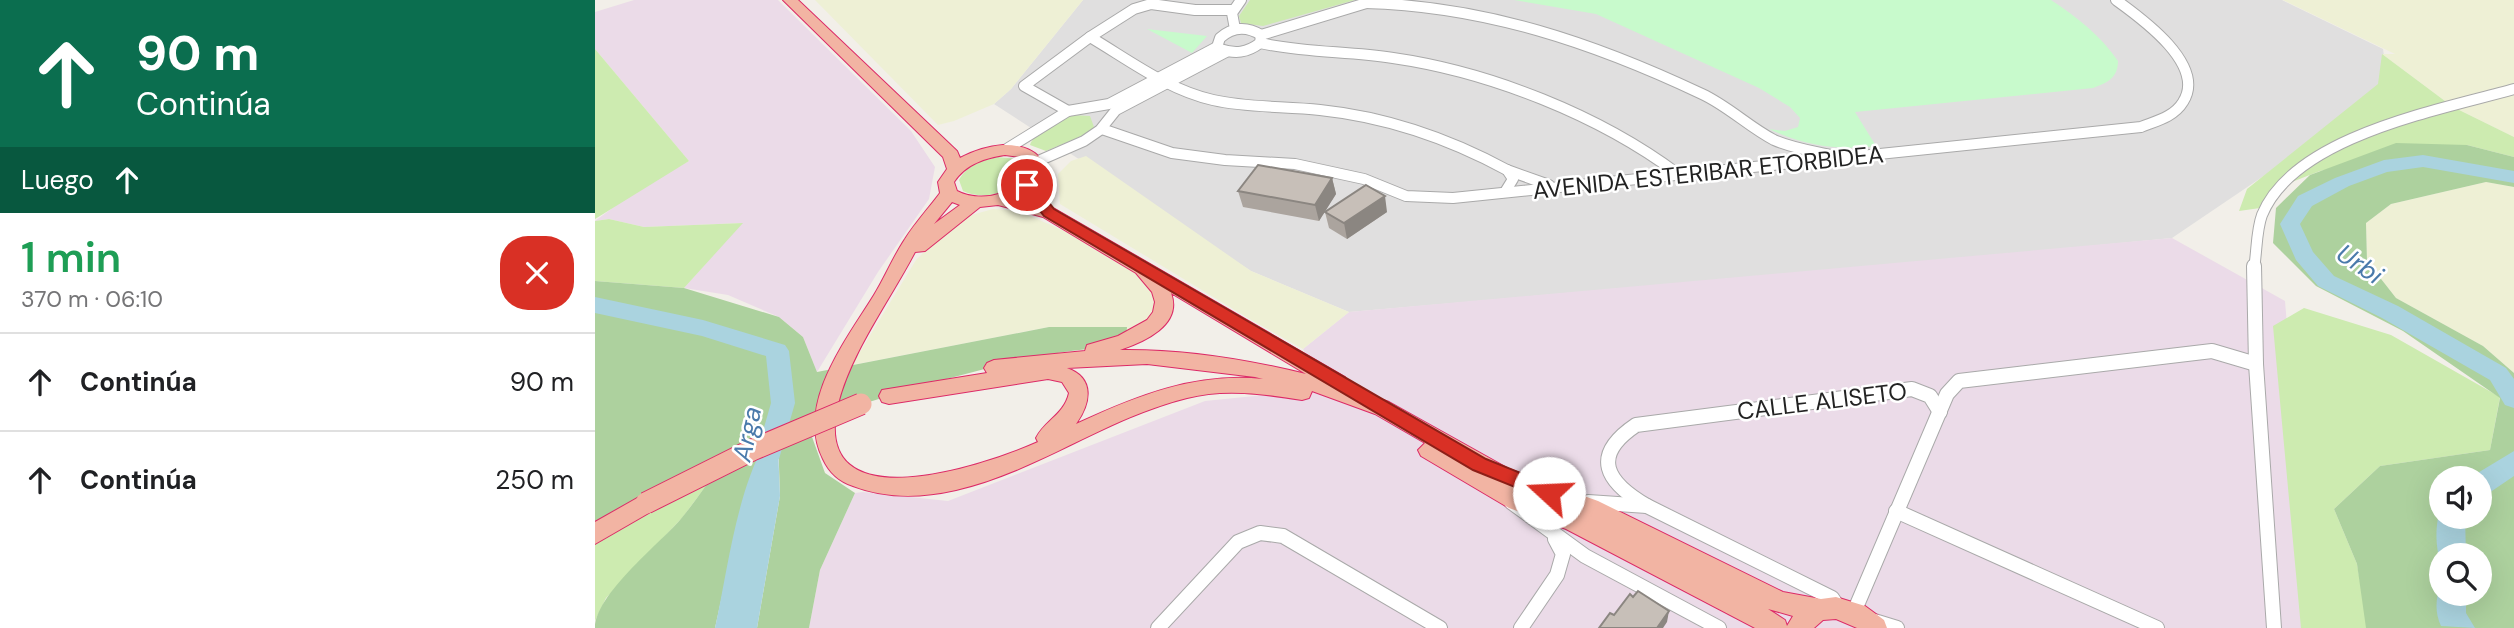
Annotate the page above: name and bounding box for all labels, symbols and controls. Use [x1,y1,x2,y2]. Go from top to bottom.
text: 90 m [136,21,259,85]
icon: ahead [21,28,112,119]
text: Continúa [136,83,271,125]
street label: AVENIDA ESTERIBAR ETORBIDEA [1531,138,1885,206]
pin [997,155,1057,215]
icon: ahead [108,161,146,199]
text: Luego [21,163,94,197]
icon: arrive [1008,166,1046,204]
text: 1 min [21,230,121,285]
button: close [500,236,574,310]
water label: Urbi [2330,236,2390,292]
text: 370 m · 06:10 [21,284,163,314]
icon: ahead [21,363,59,401]
text: Continúa [80,365,197,399]
text: 90 m [510,365,574,399]
street label: CALLE ALISETO [1735,375,1909,427]
water label: Arga [724,403,769,466]
position arrow [1512,456,1586,530]
icon: ahead [21,461,59,499]
text: Continúa [80,463,197,497]
text: 250 m [495,463,574,497]
map controls [2429,466,2492,606]
button: sound [2429,466,2492,529]
button: search [2429,543,2492,606]

